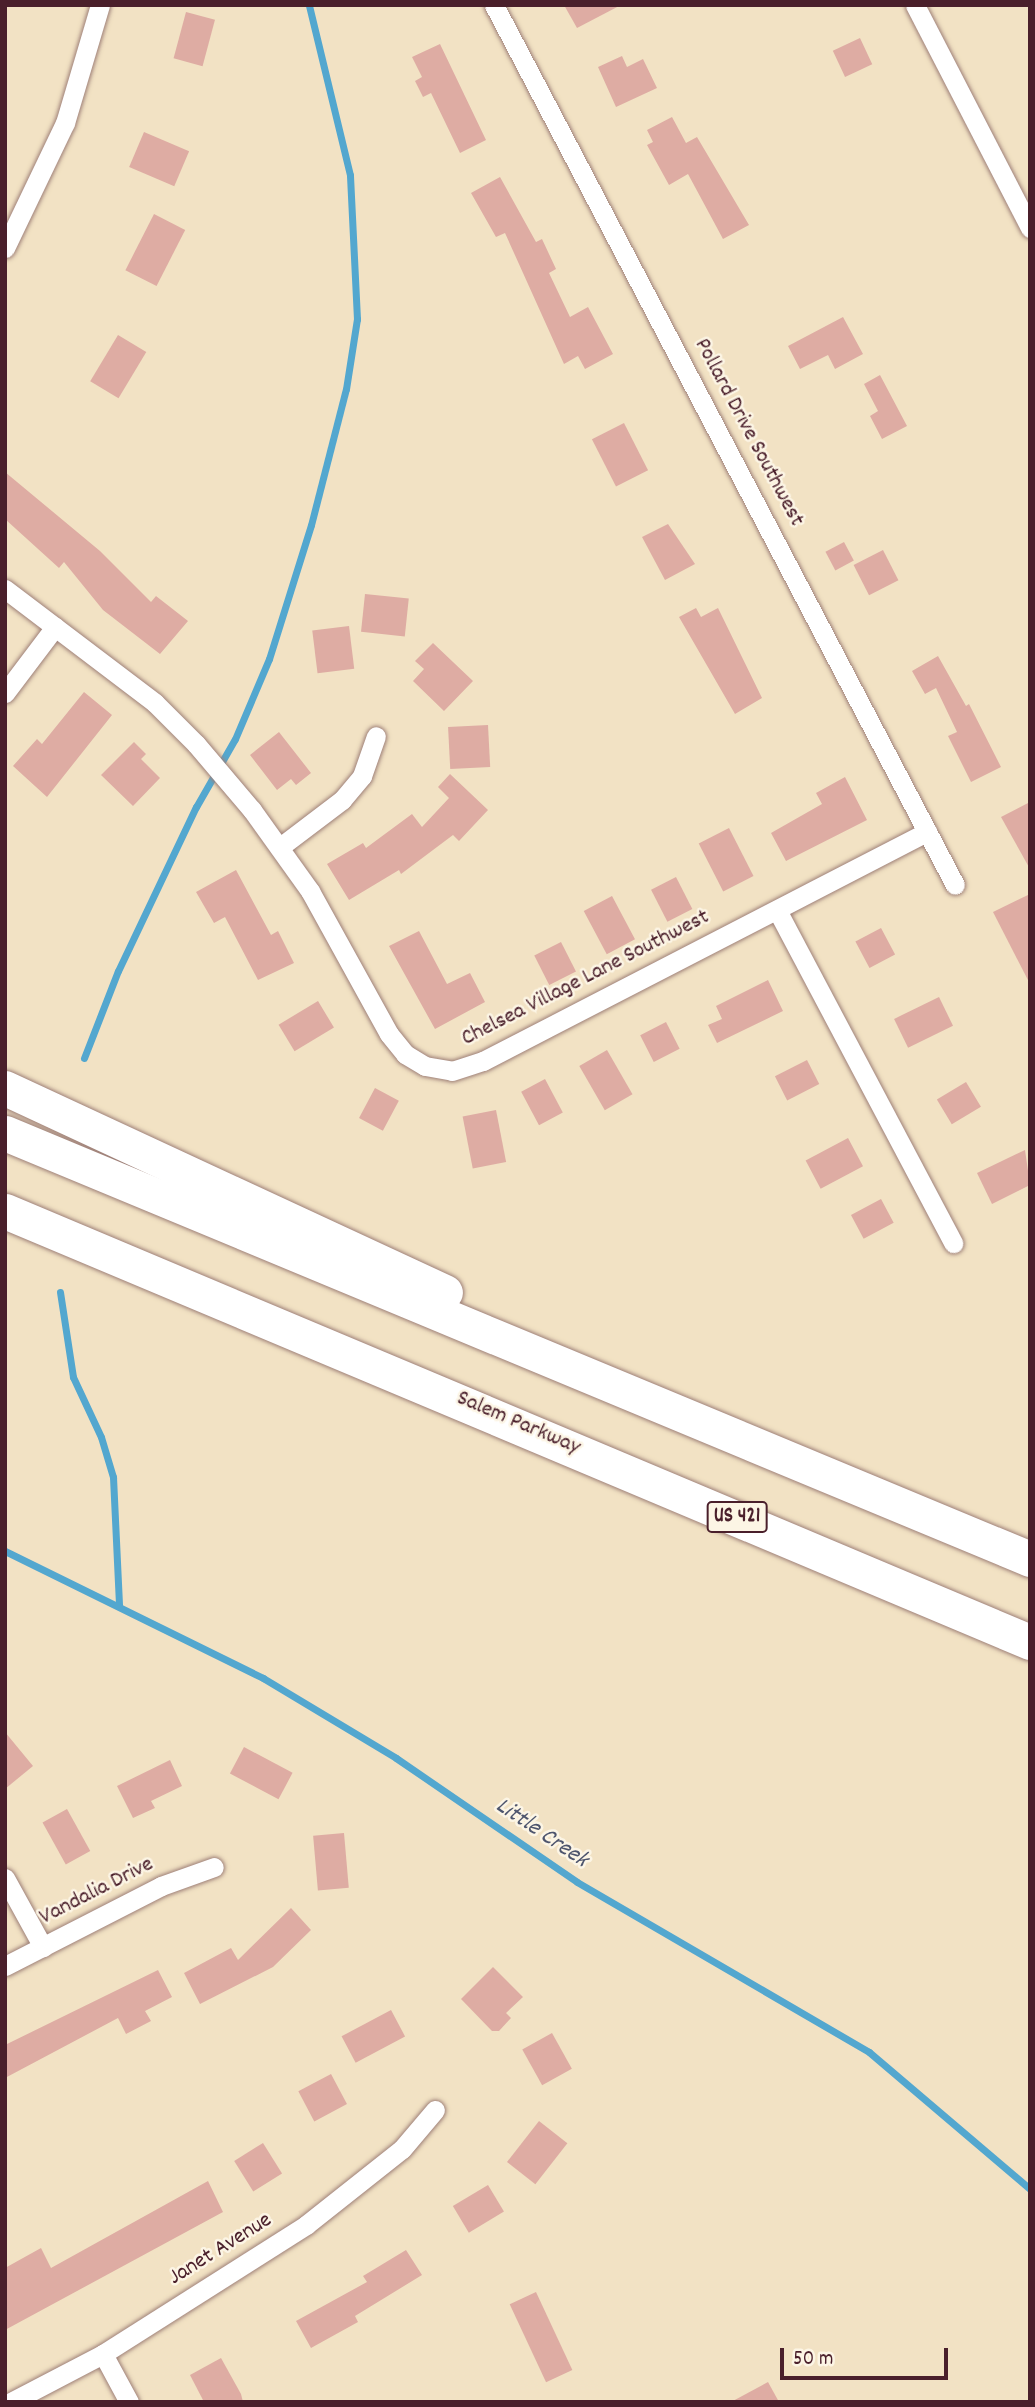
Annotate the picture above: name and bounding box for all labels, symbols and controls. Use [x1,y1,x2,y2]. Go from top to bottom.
street label: Pollard Drive Southwest [687,334,809,532]
street label: Chelsea Village Lane Southwest [457,904,715,1054]
street label: Salem Parkway [452,1386,584,1462]
road number: US 421 [706,1500,768,1534]
water label: Little Creek [489,1793,593,1875]
street label: Vandalia Drive [35,1852,159,1932]
street label: Janet Avenue [164,2207,278,2293]
scale bar [783,2334,951,2378]
text: 50 m [793,2345,833,2375]

